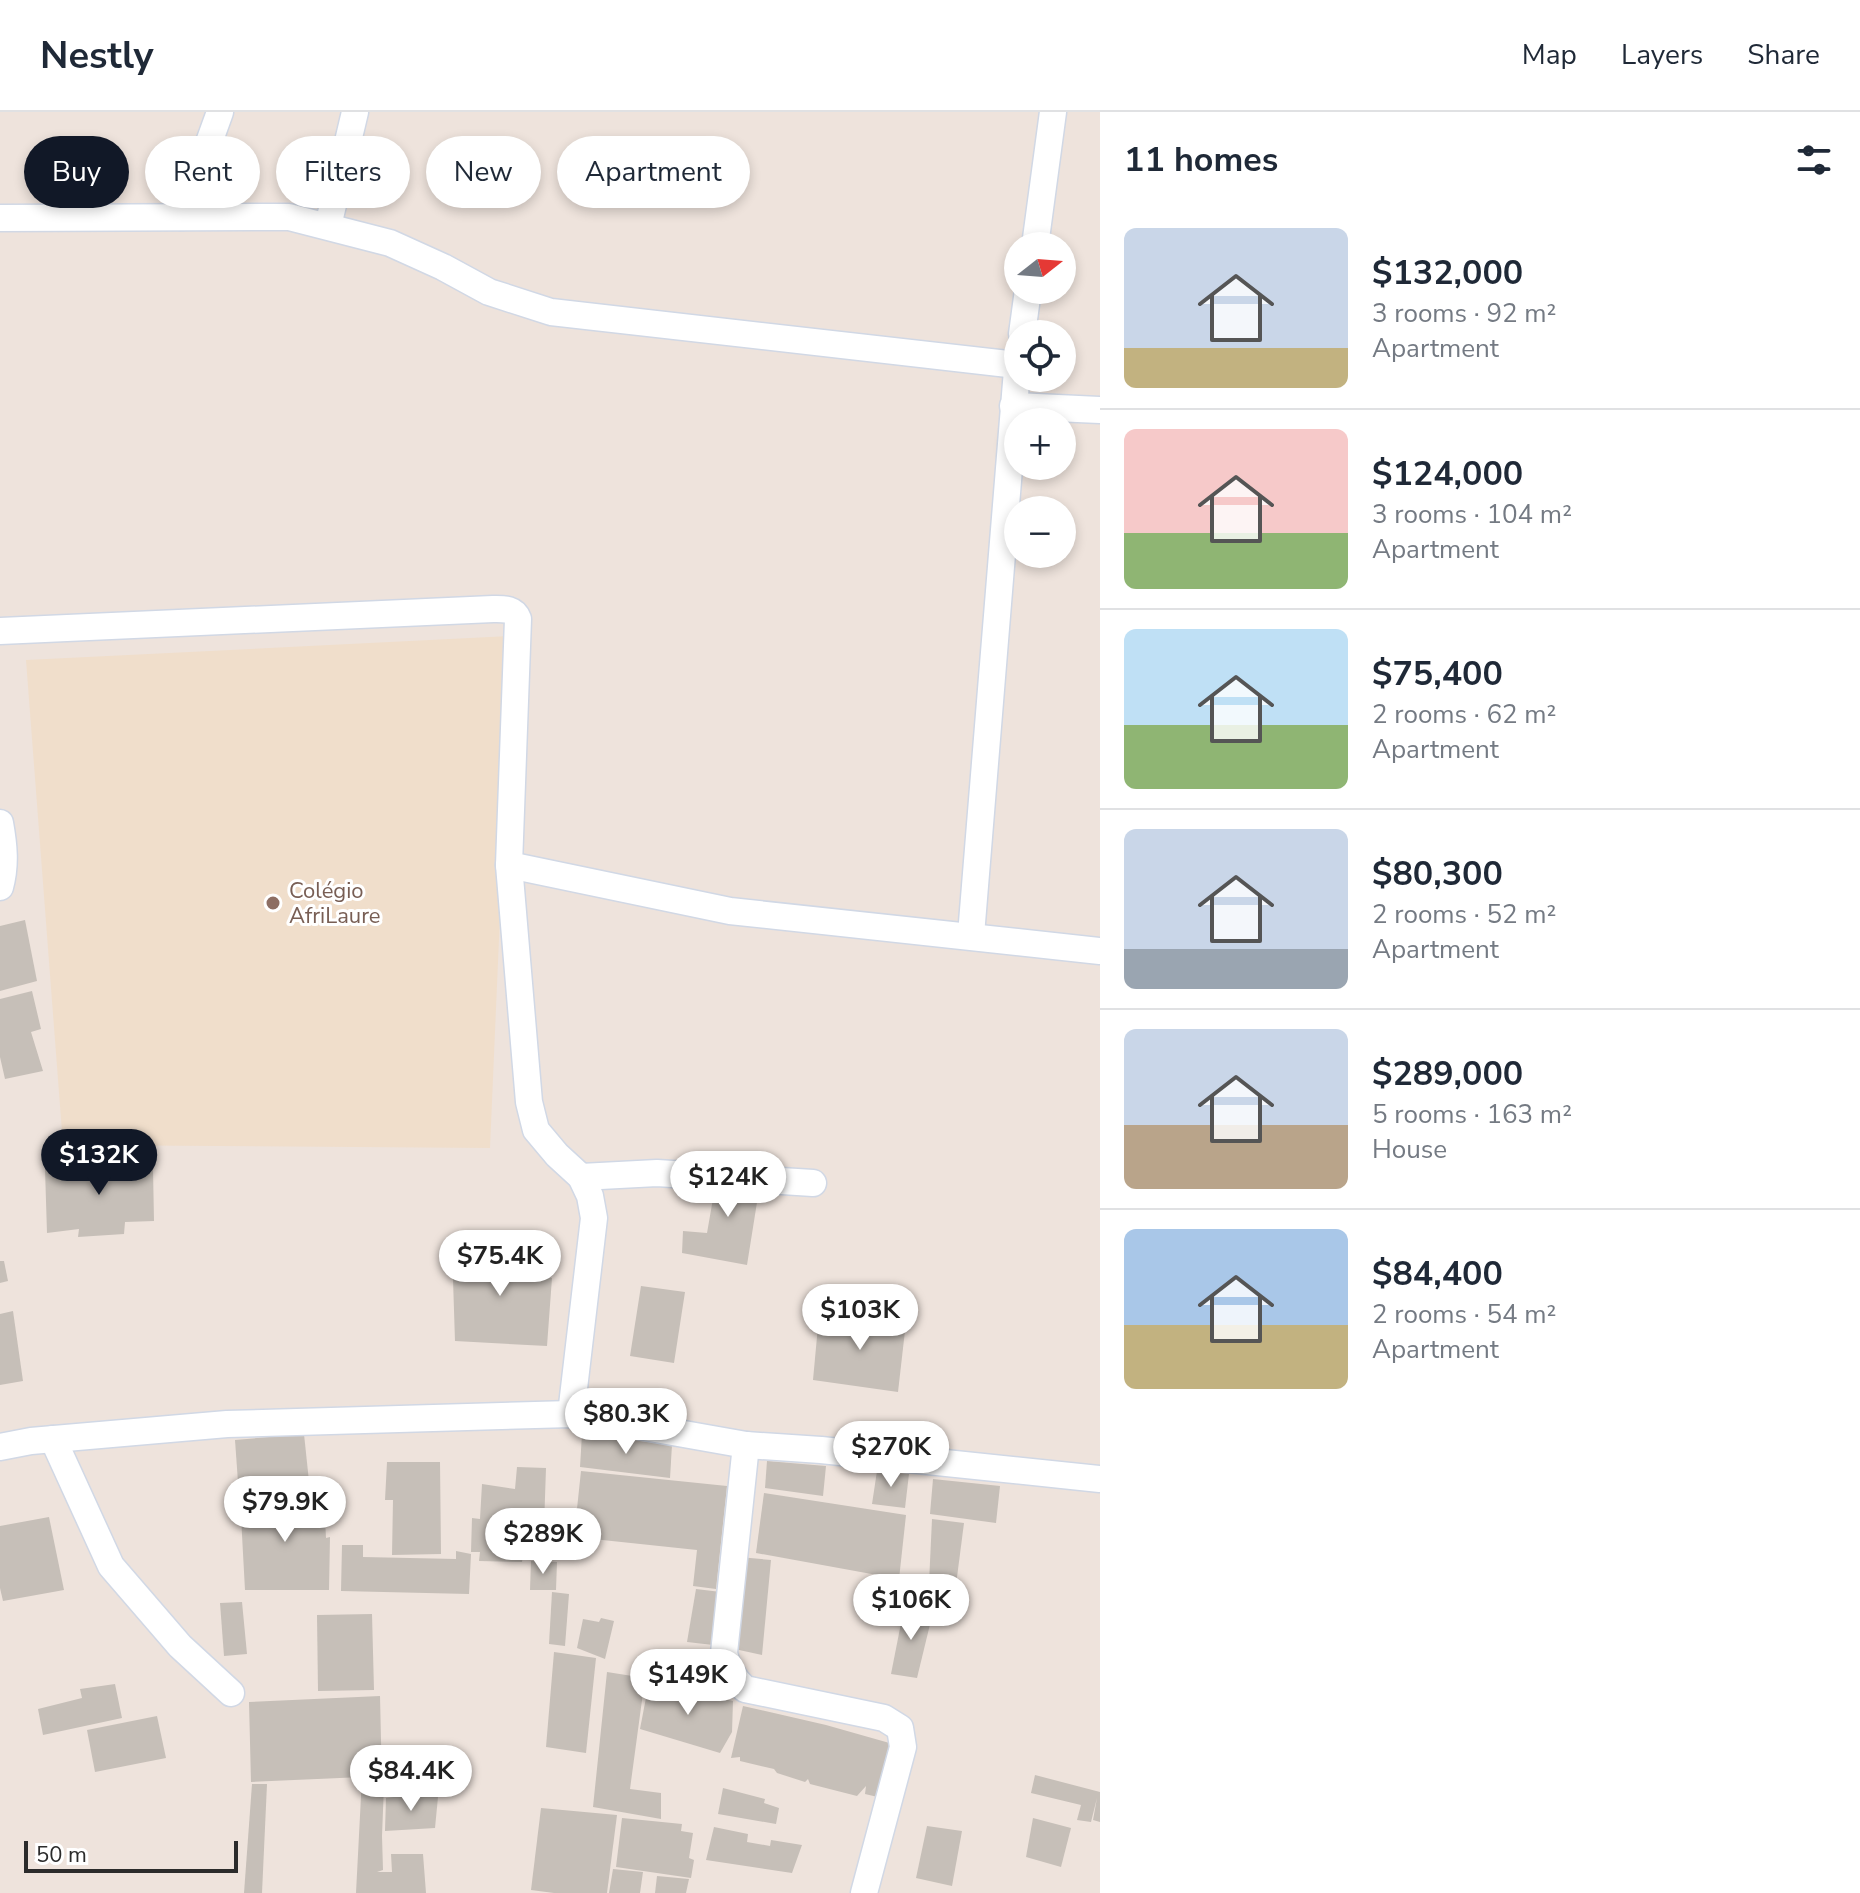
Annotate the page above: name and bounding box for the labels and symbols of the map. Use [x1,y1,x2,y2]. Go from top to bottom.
north arrow [1004,232,1076,304]
place label: Colégio AfriLaure [289,876,381,931]
marker: Colégio AfriLaure [264,894,282,912]
pin: $132K [43,1129,155,1197]
pin: $124K [672,1151,784,1219]
pin: $75.4K [435,1230,565,1298]
pin: $103K [804,1284,916,1352]
pin: $80.3K [561,1388,691,1456]
pin: $270K [835,1421,947,1489]
pin: $79.9K [220,1476,350,1544]
pin: $289K [487,1508,599,1576]
pin: $106K [855,1574,967,1642]
pin: $149K [632,1649,744,1717]
pin: $84.4K [346,1745,476,1813]
scale bar [24,1837,238,1873]

